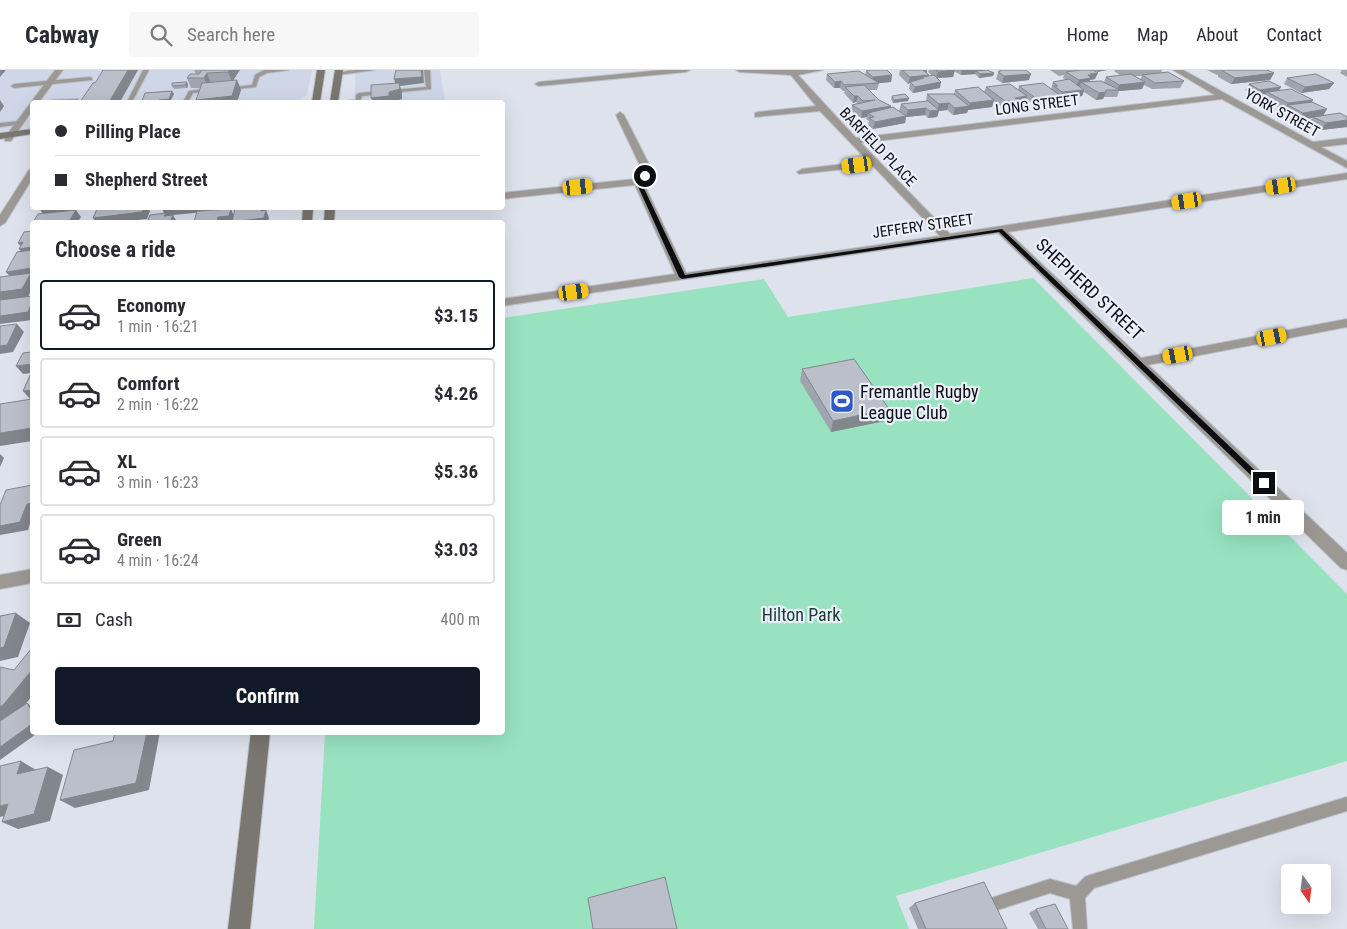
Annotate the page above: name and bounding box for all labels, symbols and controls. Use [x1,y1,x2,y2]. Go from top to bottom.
search box [129,12,479,57]
text: Cabway [25,21,99,49]
icon: search [147,21,175,49]
text: Search here [187,23,275,46]
text: Home [1067,24,1109,45]
text: Map [1137,24,1168,45]
text: About [1196,24,1238,45]
text: Contact [1266,24,1322,45]
street label: YORK STREET [1241,85,1323,141]
street label: LONG STREET [994,91,1080,119]
street label: BARFIELD PLACE [836,104,920,190]
text: Pilling Place [85,120,181,143]
car [841,155,872,175]
route start [634,165,656,187]
text: Shepherd Street [85,168,208,191]
car [1265,176,1296,196]
car [562,178,593,196]
car [1171,191,1202,211]
street label: JEFFERY STREET [871,210,975,242]
street label: SHEPHERD STREET [1032,234,1148,344]
text: Choose a ride [55,237,176,262]
car [558,282,589,302]
icon: car [57,293,102,338]
text: Economy [117,294,186,317]
text: $3.15 [434,304,478,327]
text: 1 min · 16:21 [117,317,199,336]
car [1255,327,1288,347]
car [1161,345,1194,365]
icon: car [57,371,102,416]
text: Comfort [117,372,180,395]
place label: Fremantle Rugby League Club [860,381,979,423]
text: $4.26 [434,382,478,405]
sports icon: Fremantle Rugby League Club [829,388,855,414]
text: 2 min · 16:22 [117,395,199,414]
icon: car [57,449,102,494]
text: XL [117,450,137,473]
text: $5.36 [434,460,478,483]
route end [1253,472,1275,494]
text: 3 min · 16:23 [117,473,199,492]
callout: 1 min [1223,500,1305,536]
text: 1 min [1245,508,1281,527]
icon: car [57,527,102,572]
text: Green [117,528,162,551]
text: $3.03 [434,538,478,561]
text: 4 min · 16:24 [117,551,199,570]
park label: Hilton Park [762,604,840,625]
icon: cash [55,606,83,634]
text: Cash [95,608,133,631]
text: 400 m [441,610,480,629]
button: Confirm [55,667,480,725]
north arrow [1281,864,1331,914]
map controls [1281,864,1331,914]

